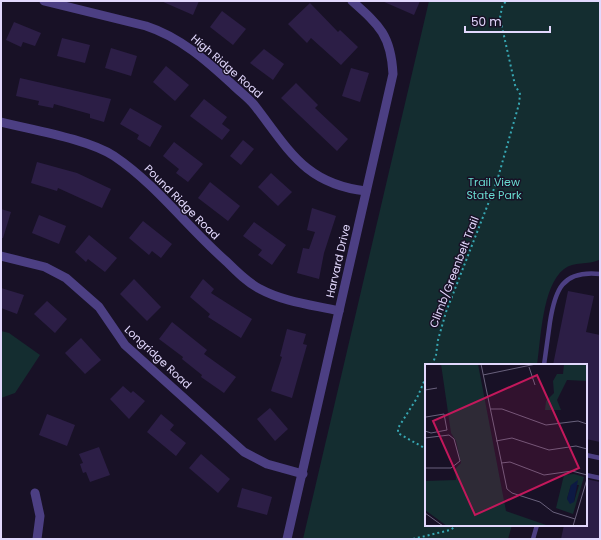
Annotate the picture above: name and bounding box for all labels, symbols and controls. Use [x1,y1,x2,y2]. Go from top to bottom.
scale bar [465,8,550,34]
text: 50 m [471,13,502,30]
street label: High Ridge Road [188,30,266,102]
street label: Pound Ridge Road [141,161,223,243]
park label: Trail View State Park [466,174,522,203]
street label: Climb/Greenbelt Trail [425,214,483,330]
street label: Harvard Drive [322,223,354,299]
street label: Longridge Road [121,322,195,392]
inset map [425,364,587,526]

